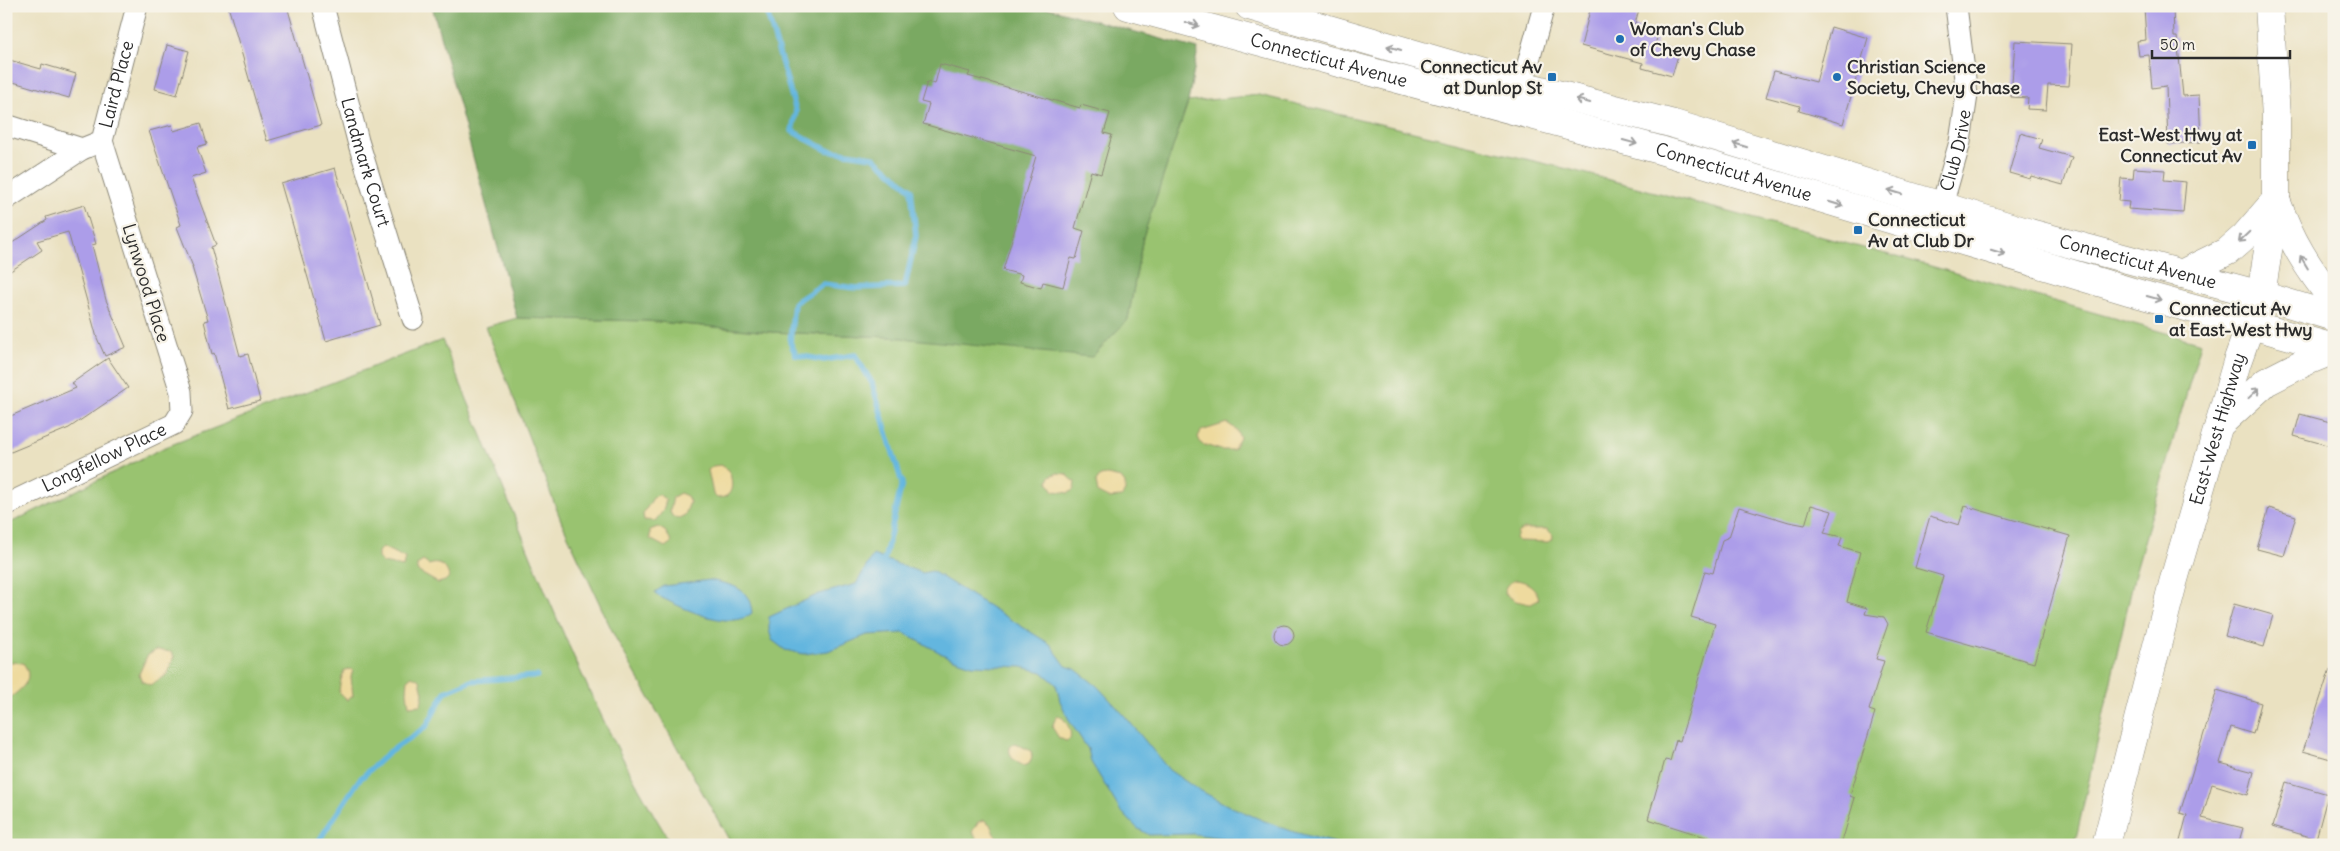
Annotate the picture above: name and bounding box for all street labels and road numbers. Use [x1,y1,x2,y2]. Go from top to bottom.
street label: Connecticut Avenue [1248,28,1410,92]
street label: Laird Place [94,38,139,131]
street label: Landmark Court [336,95,396,230]
street label: Club Drive [1935,108,1976,194]
street label: Connecticut Avenue [1653,137,1815,206]
street label: Lynwood Place [118,221,175,345]
street label: Connecticut Avenue [2057,229,2219,294]
street label: East-West Highway [2184,349,2250,508]
street label: Longfellow Place [38,417,170,497]

